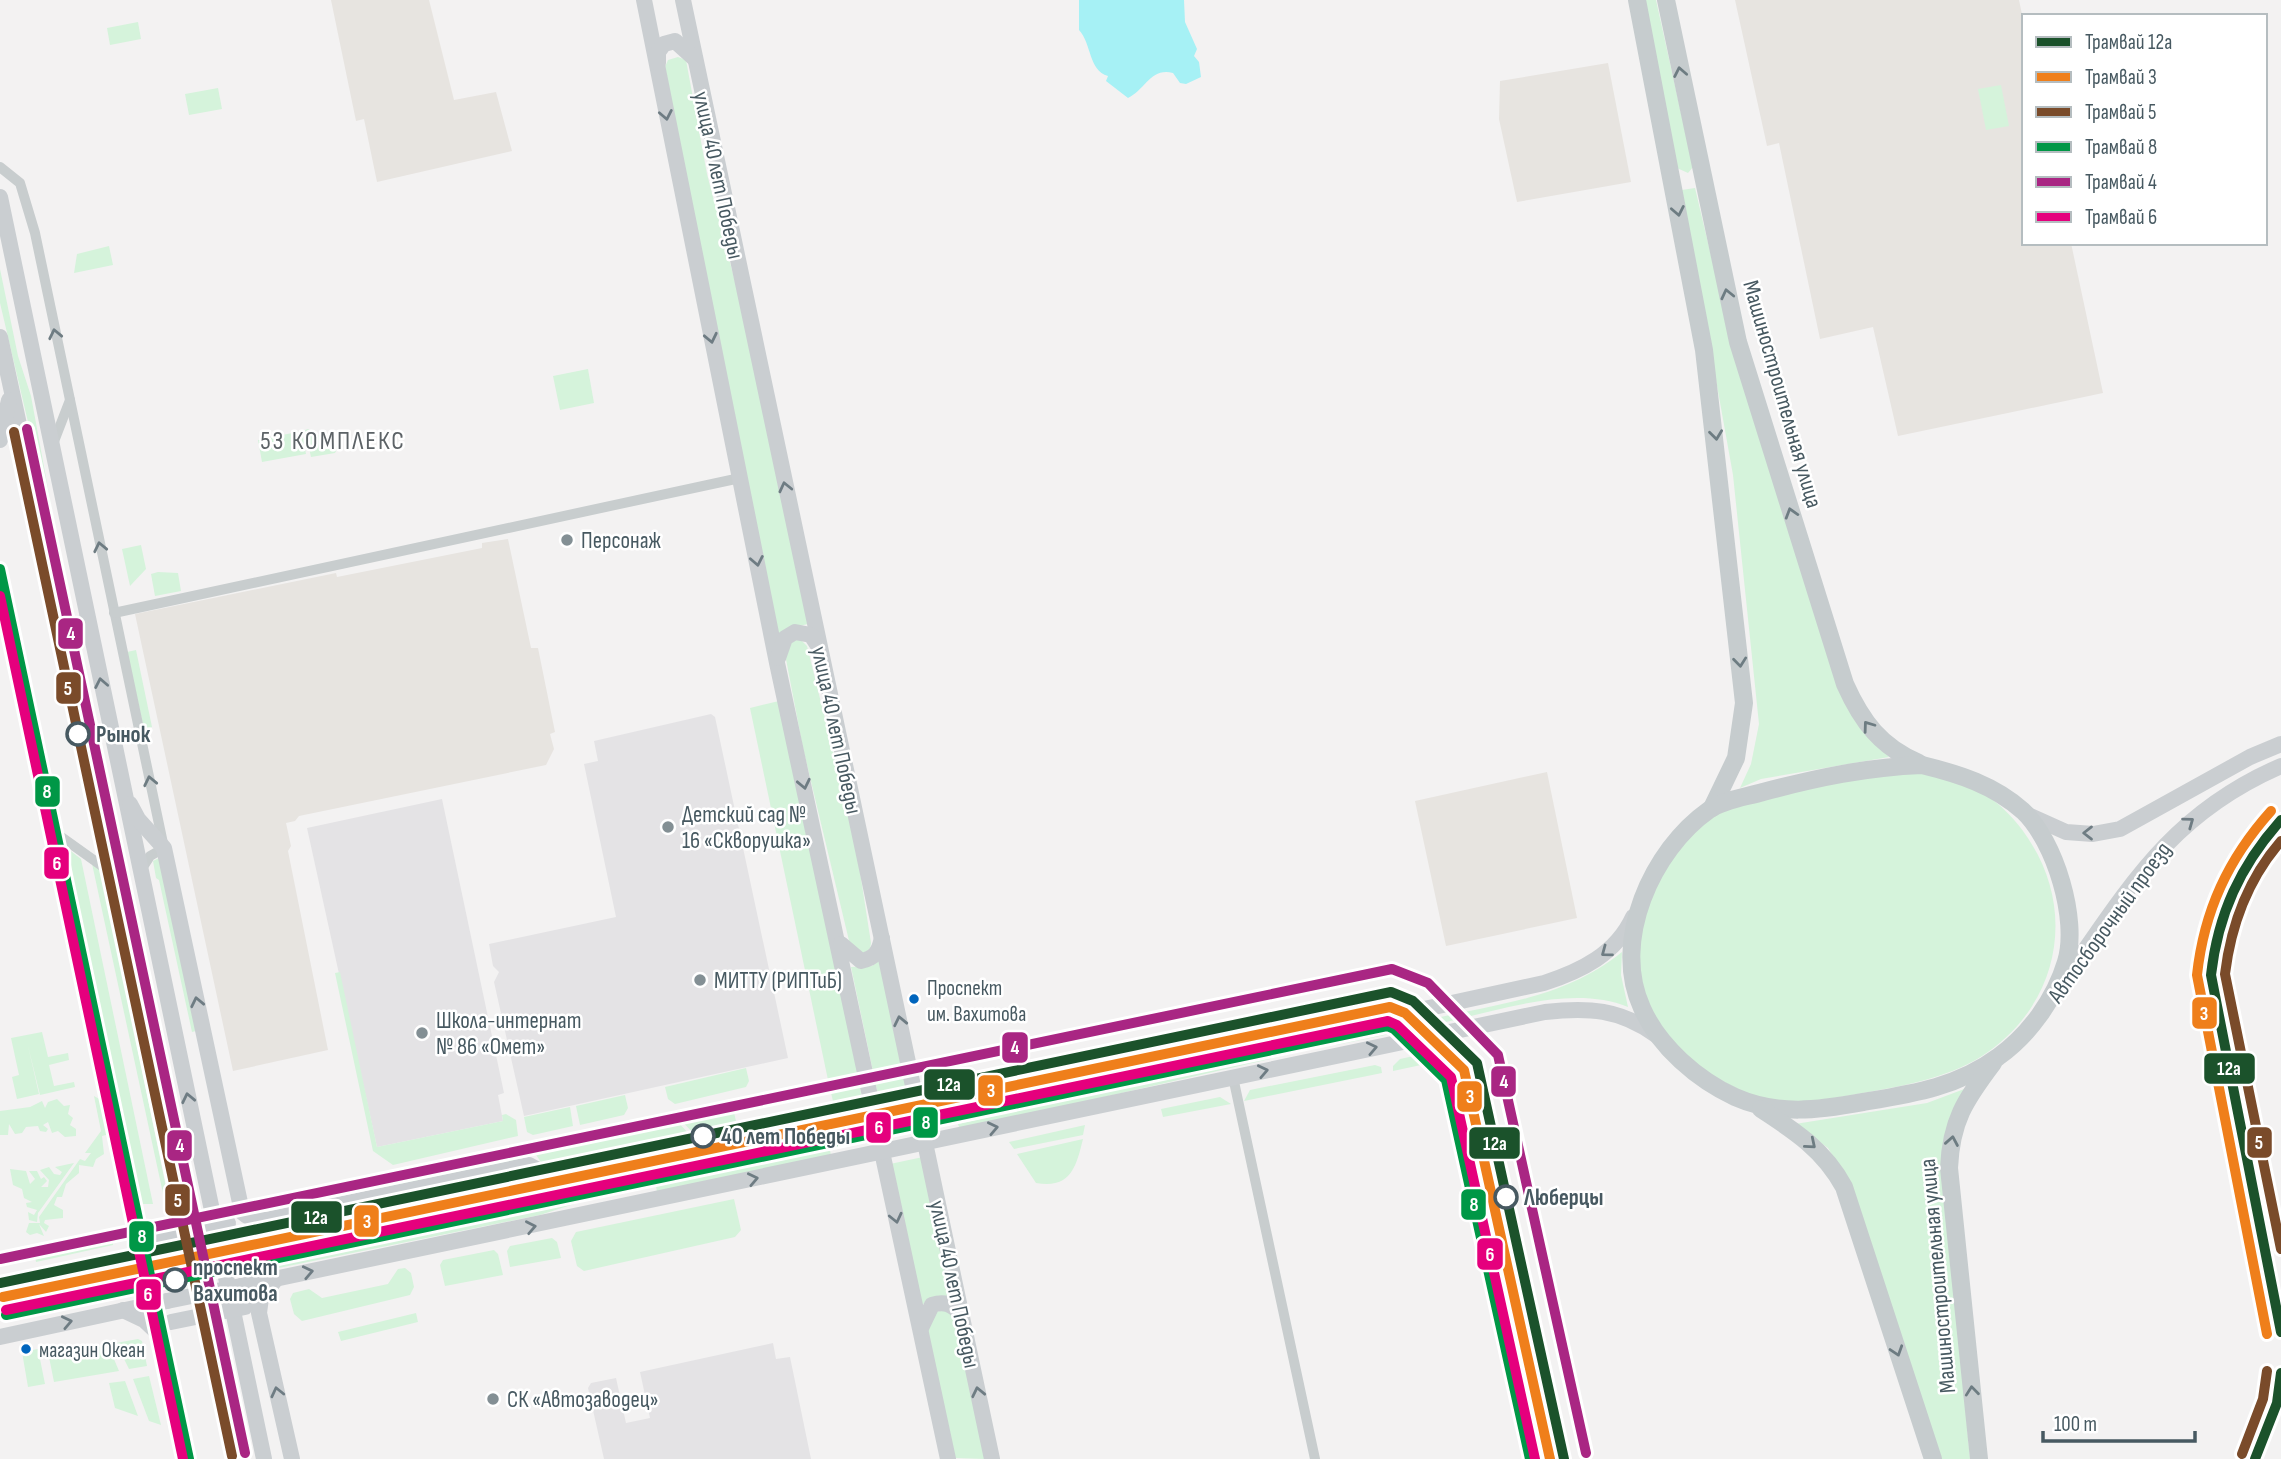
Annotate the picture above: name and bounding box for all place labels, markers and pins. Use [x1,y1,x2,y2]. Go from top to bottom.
place label: Персонаж [581,527,662,555]
marker: Персонаж [559,532,575,548]
place label: Рынок [96,721,151,749]
marker: Рынок [66,722,90,746]
place label: Детский сад № 16 «Скворушка» [682,801,811,855]
marker: Детский сад № 16 «Скворушка» [660,819,676,835]
place label: МИТТУ (РИПТиБ) [714,967,842,995]
marker: МИТТУ (РИПТиБ) [692,972,708,988]
place label: Проспект им. Вахитова [927,976,1026,1027]
marker: Проспект им. Вахитова [907,992,921,1006]
place label: Школа-интернат № 86 «Омет» [436,1007,581,1061]
marker: Школа-интернат № 86 «Омет» [414,1025,430,1041]
place label: 40 лет Победы [721,1123,850,1151]
marker: 40 лет Победы [691,1124,715,1148]
place label: Люберцы [1523,1184,1603,1212]
marker: Люберцы [1494,1185,1518,1209]
place label: проспект Вахитова [193,1254,278,1308]
marker: проспект Вахитова [163,1268,187,1292]
place label: магазин Океан [39,1338,145,1363]
marker: магазин Океан [19,1342,33,1356]
place label: СК «Автозаводец» [507,1386,659,1414]
marker: СК «Автозаводец» [485,1391,501,1407]

